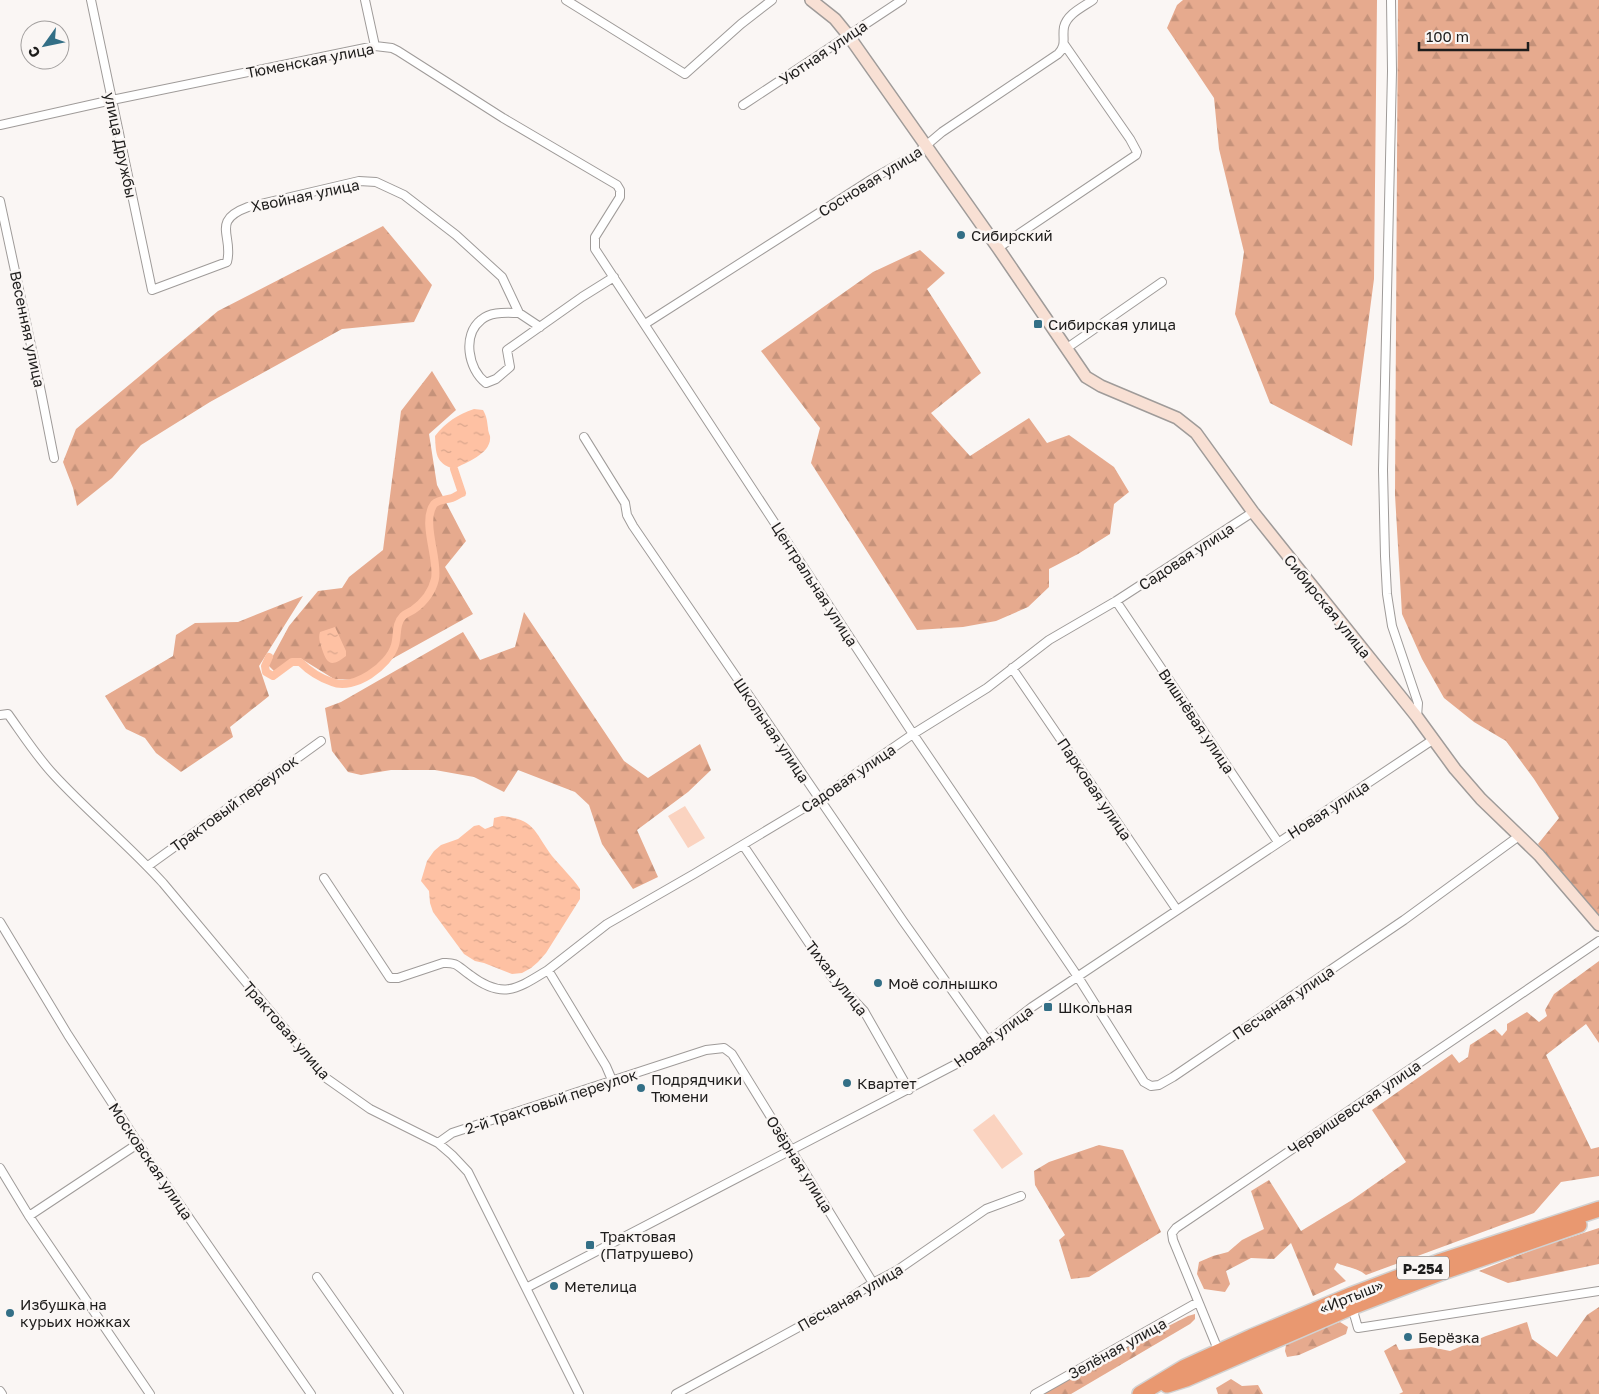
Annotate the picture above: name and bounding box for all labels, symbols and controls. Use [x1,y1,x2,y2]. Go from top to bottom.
street label: Уютная улица [776,16,870,88]
north arrow [20,20,70,70]
scale bar [1419,20,1528,52]
text: 100 m [1426,27,1469,45]
street label: Тюменская улица [245,39,375,81]
text: С [24,44,44,61]
street label: улица Дружбы [101,90,141,200]
street label: Сосновая улица [815,142,925,220]
street label: Хвойная улица [249,175,361,215]
place label: Сибирский [971,226,1053,244]
marker: Сибирский [955,229,967,241]
street label: Весенняя улица [7,269,49,389]
place label: Сибирская улица [1048,315,1176,333]
marker: Сибирская улица [1032,318,1044,330]
street label: Центральная улица [768,518,862,650]
street label: Садовая улица [1135,519,1237,593]
street label: Сибирская улица [1281,551,1375,661]
street label: Вишнёвая улица [1155,665,1239,777]
street label: Школьная улица [730,674,814,786]
street label: Парковая улица [1054,734,1136,844]
street label: Садовая улица [797,740,899,816]
street label: Трактовый переулок [167,751,301,855]
street label: Новая улица [1284,776,1372,842]
street label: Тихая улица [802,937,872,1019]
street label: Песчаная улица [1229,961,1337,1043]
place label: Моё солнышко [888,974,998,992]
street label: Трактовая улица [240,977,334,1083]
marker: Моё солнышко [872,977,884,989]
place label: Школьная [1058,998,1133,1016]
street label: Новая улица [950,1001,1036,1071]
marker: Школьная [1042,1001,1054,1013]
street label: Червишевская улица [1284,1056,1424,1158]
street label: 2-й Трактовый переулок [463,1065,640,1137]
place label: Подрядчики Тюмени [651,1070,742,1105]
place label: Квартет [857,1074,917,1092]
marker: Квартет [841,1077,853,1089]
marker: Подрядчики Тюмени [635,1082,647,1094]
street label: Московская улица [105,1099,197,1223]
street label: Озёрная улица [763,1112,837,1216]
place label: Трактовая (Патрушево) [600,1227,694,1262]
marker: Трактовая (Патрушево) [584,1239,596,1251]
road number: Р-254 [1397,1256,1449,1280]
street label: Песчаная улица [794,1260,906,1334]
street label: «Иртыш» [1316,1275,1386,1317]
place label: Метелица [564,1277,637,1295]
marker: Метелица [548,1280,560,1292]
place label: Избушка на курьих ножках [20,1295,130,1330]
marker: Избушка на курьих ножках [4,1307,16,1319]
street label: Зелёная улица [1065,1314,1169,1382]
place label: Берёзка [1418,1328,1479,1346]
marker: Берёзка [1402,1331,1414,1343]

